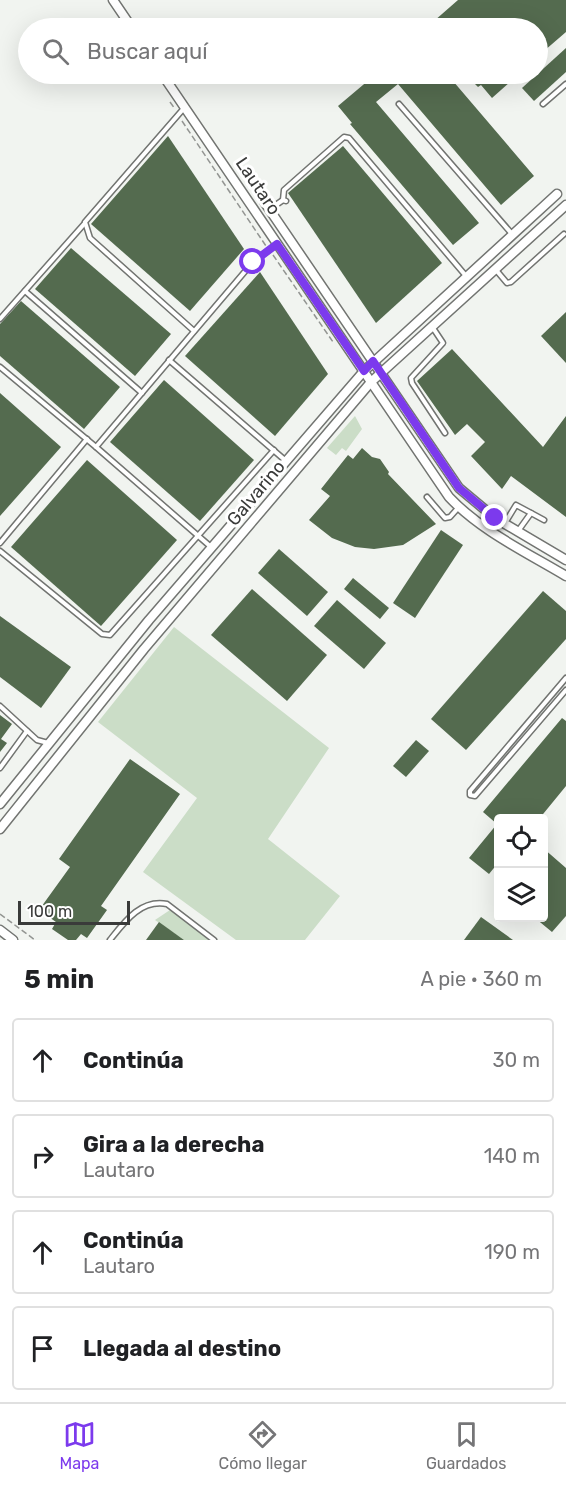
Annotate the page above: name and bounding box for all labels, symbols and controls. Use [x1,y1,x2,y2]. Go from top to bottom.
search box [18,18,548,84]
icon: search [39,35,72,68]
text: Buscar aquí [87,38,208,65]
street label: Lautaro [231,153,285,219]
route start [239,248,265,274]
street label: Galvarino [222,456,290,530]
route end [481,504,507,530]
map controls [494,814,548,922]
button: locate [494,814,548,868]
button: layers [494,868,548,922]
scale bar [18,898,130,926]
text: 100 m [27,902,72,921]
text: 5 min [24,964,94,995]
text: A pie · 360 m [420,967,542,991]
icon: ahead [26,1044,59,1077]
text: Continúa [83,1047,184,1074]
text: 30 m [493,1048,540,1072]
text: Gira a la derecha [83,1131,264,1158]
icon: right [26,1140,59,1173]
text: 140 m [484,1144,540,1168]
text: Lautaro [83,1158,155,1182]
text: Continúa [83,1227,184,1254]
icon: ahead [26,1236,59,1269]
text: 190 m [484,1240,540,1264]
text: Lautaro [83,1254,155,1278]
icon: arrive [26,1332,59,1365]
text: Llegada al destino [83,1335,281,1362]
tab: Mapa [60,1418,99,1473]
tab: Cómo llegar [219,1418,307,1473]
tab: Guardados [426,1418,506,1473]

